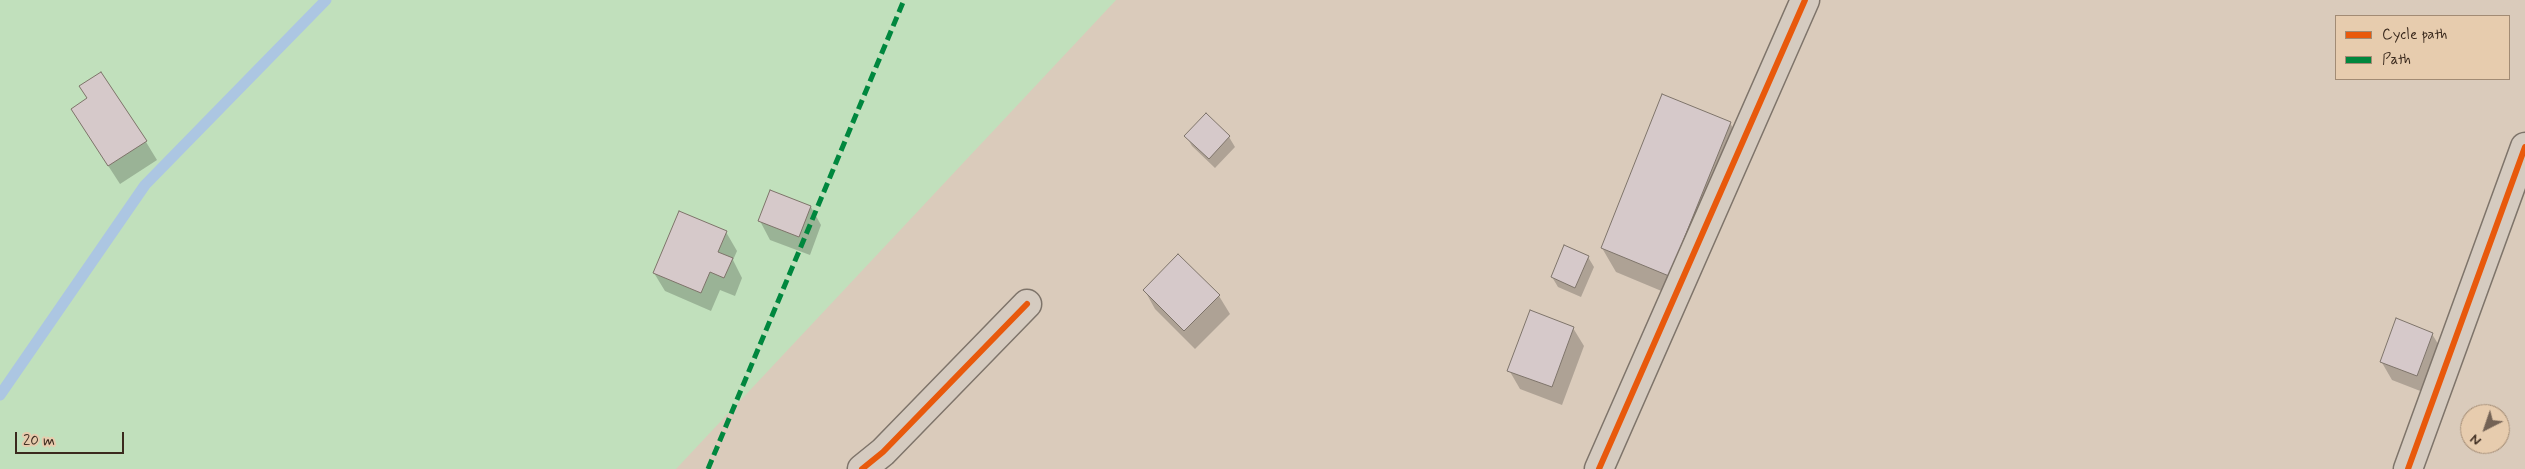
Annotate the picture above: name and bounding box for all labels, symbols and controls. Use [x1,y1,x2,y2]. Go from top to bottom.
legend [2335,15,2510,80]
text: Cycle path [2382,25,2447,45]
text: Path [2382,50,2411,70]
north arrow [2460,404,2510,454]
scale bar [18,422,126,454]
text: N [2466,430,2485,449]
text: 20 m [23,431,55,451]

